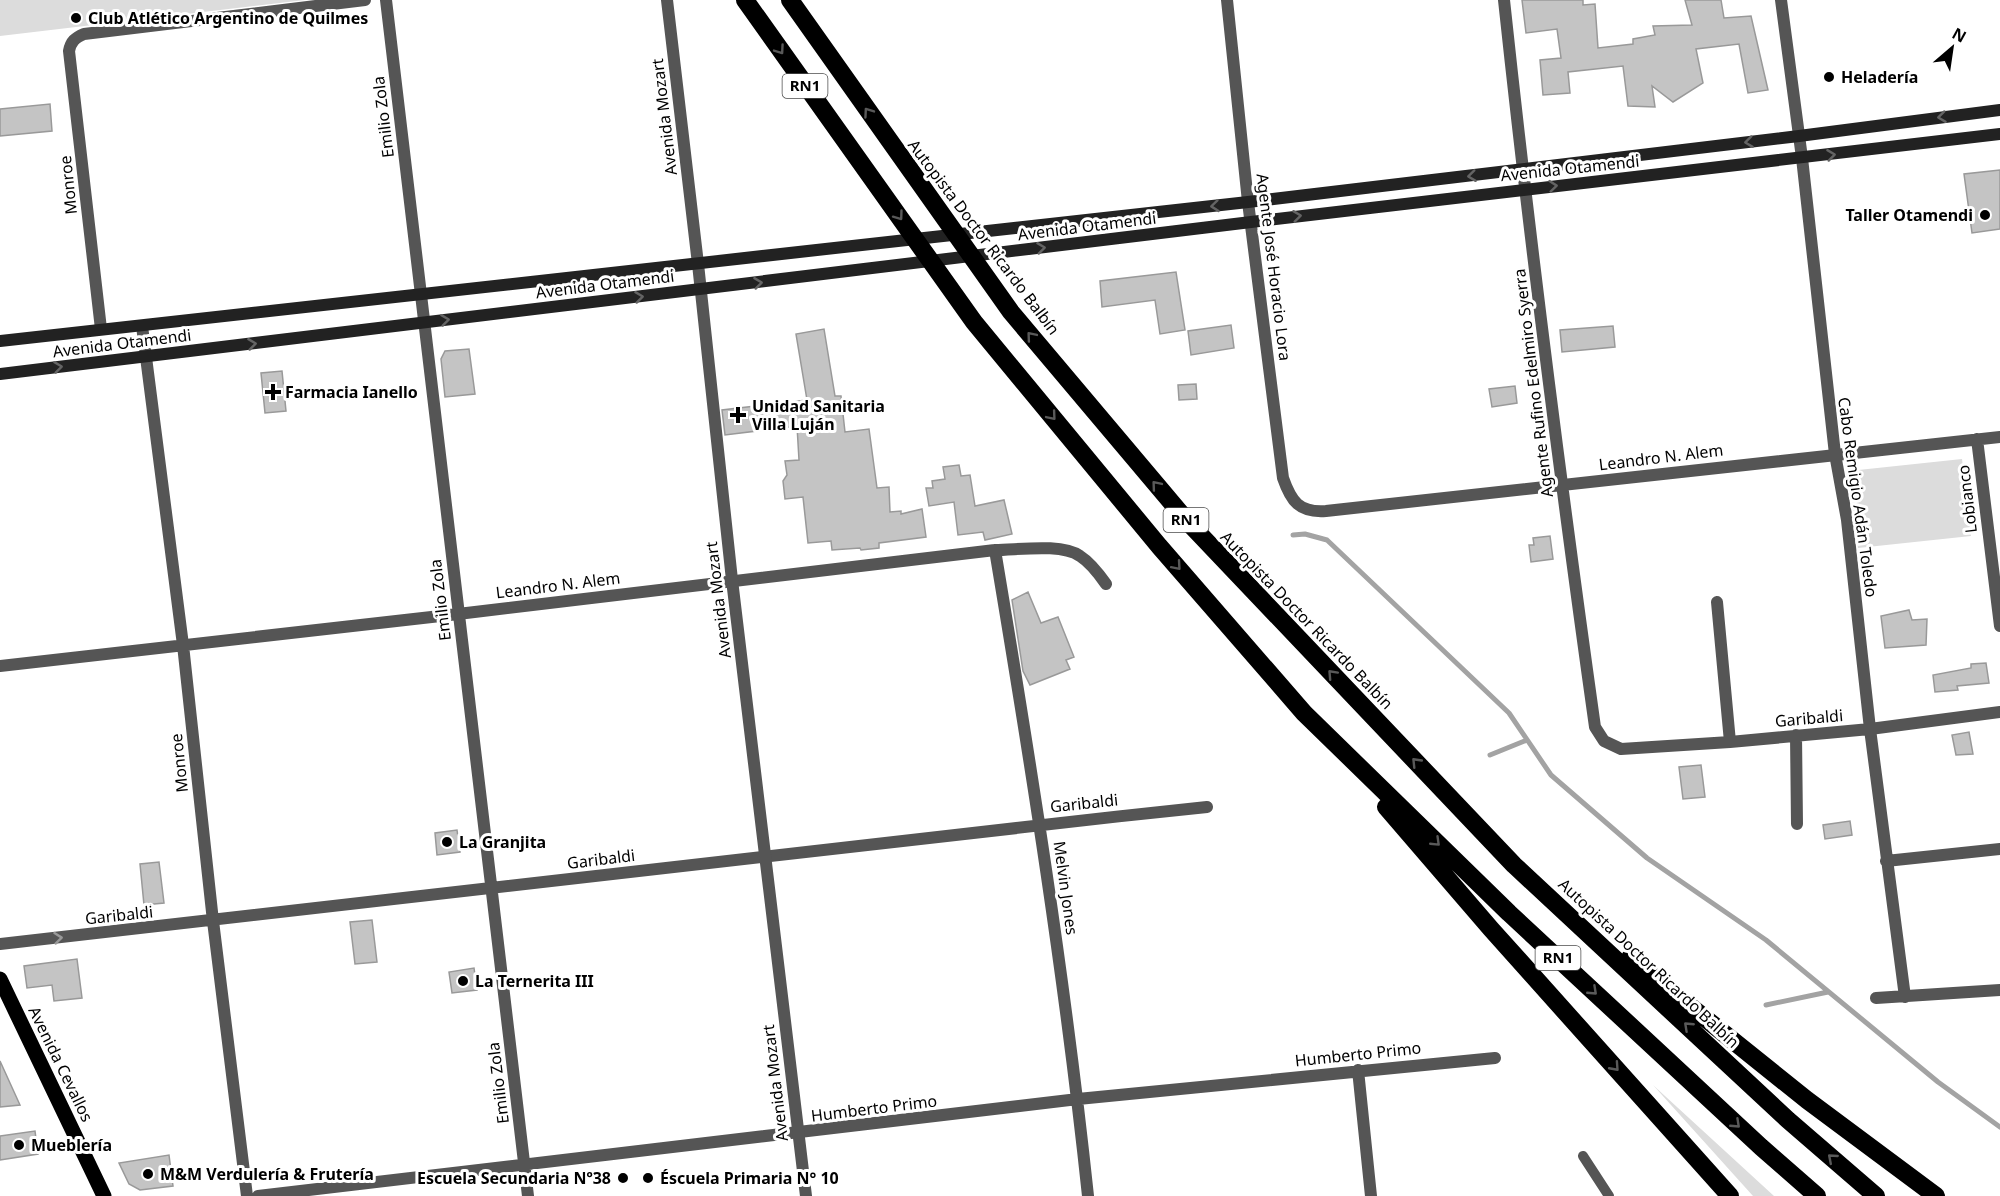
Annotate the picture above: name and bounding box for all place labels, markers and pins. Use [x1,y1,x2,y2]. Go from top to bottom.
place label: Club Atlético Argentino de Quilmes [88,7,368,29]
marker: Club Atlético Argentino de Quilmes [69,11,83,25]
place label: Heladería [1841,66,1918,88]
marker: Heladería [1822,70,1836,84]
place label: Taller Otamendi [1845,204,1973,226]
marker: Taller Otamendi [1978,208,1992,222]
place label: Farmacia Ianello [285,381,418,403]
marker: Farmacia Ianello [266,385,280,399]
place label: Unidad Sanitaria Villa Luján [752,395,885,435]
marker: Unidad Sanitaria Villa Luján [729,406,747,424]
place label: La Granjita [459,831,546,853]
marker: La Granjita [440,835,454,849]
place label: La Ternerita III [475,970,594,992]
marker: La Ternerita III [456,974,470,988]
place label: Mueblería [31,1134,112,1156]
marker: Mueblería [12,1138,26,1152]
place label: M&M Verdulería & Frutería [160,1163,374,1185]
marker: M&M Verdulería & Frutería [141,1167,155,1181]
place label: Escuela Secundaria Nº38 [417,1167,611,1189]
place label: Éscuela Primaria N° 10 [660,1167,839,1189]
marker: Escuela Secundaria Nº38 [616,1171,630,1185]
marker: Éscuela Primaria N° 10 [641,1171,655,1185]

